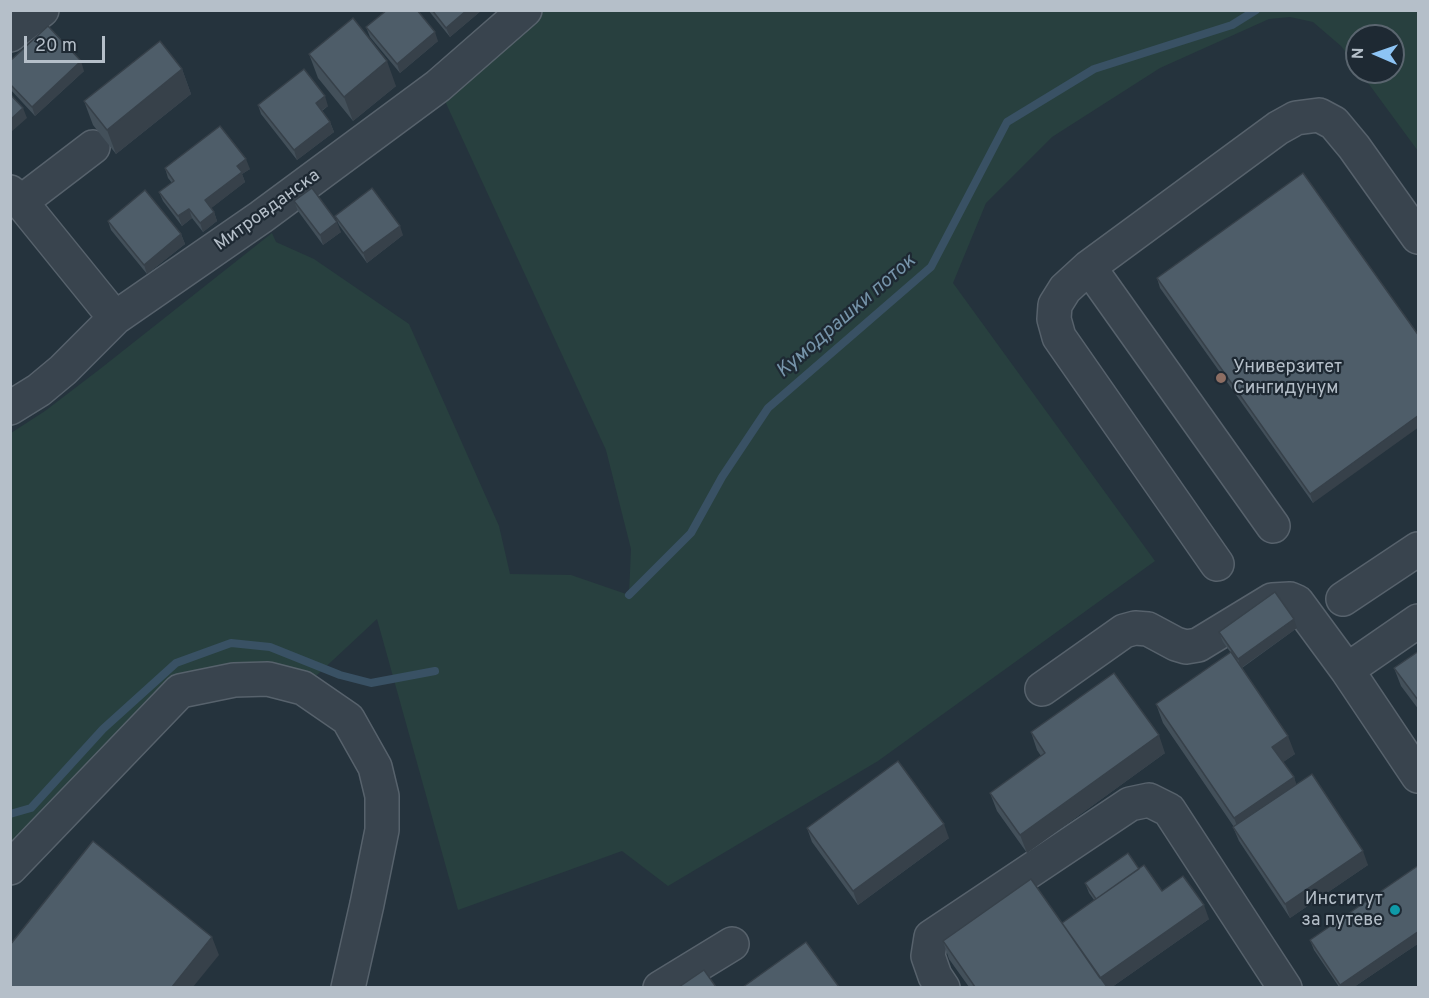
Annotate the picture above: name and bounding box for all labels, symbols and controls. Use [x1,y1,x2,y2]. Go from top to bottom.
scale bar [27,24,108,62]
north arrow [1345,24,1405,84]
text: 20 m [35,35,77,58]
text: N [1349,47,1369,60]
street label: Митровданска [211,165,325,257]
water label: Кумодрашки поток [772,250,922,384]
place label: Универзитет Сингидунум [1233,357,1342,400]
marker: Универзитет Сингидунум [1214,371,1228,385]
place label: Институт за путеве [1301,889,1383,932]
marker: Институт за путеве [1388,903,1402,917]

